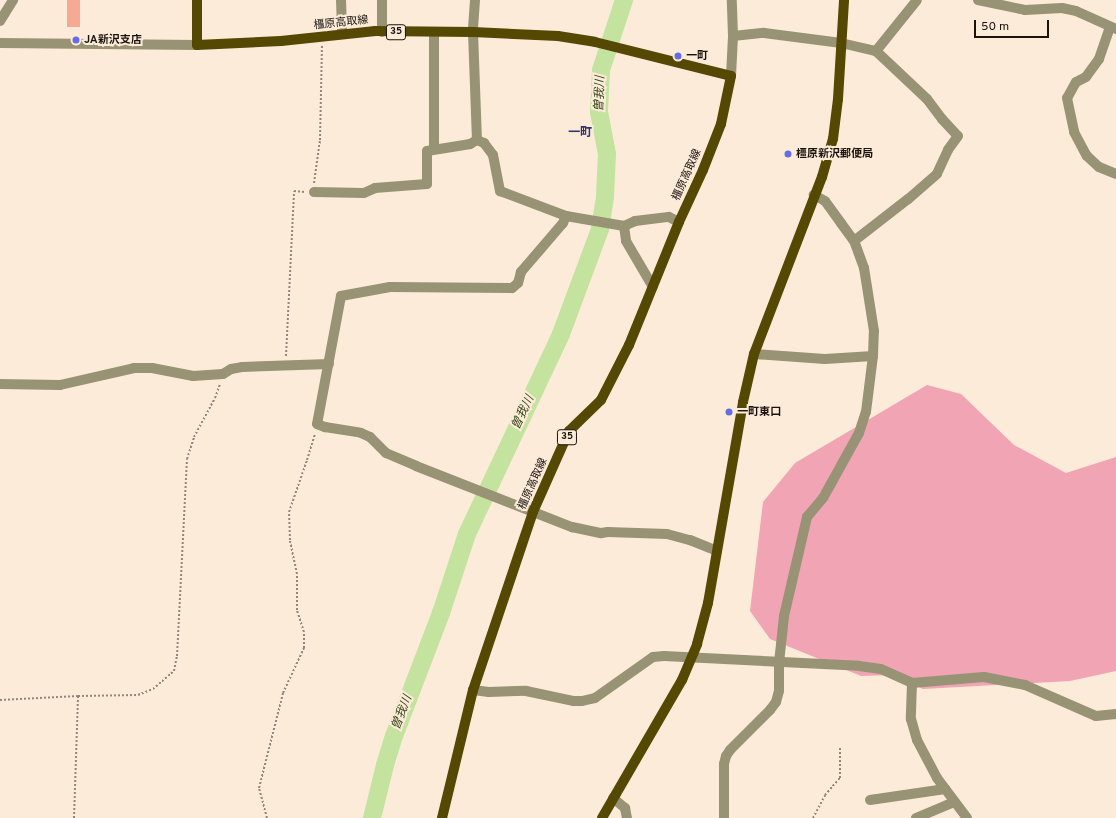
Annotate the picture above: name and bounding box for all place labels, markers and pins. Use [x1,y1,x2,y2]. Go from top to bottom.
place label: JA新沢支店 [84,33,142,47]
marker: JA新沢支店 [71,35,81,45]
place label: 一町 [686,49,708,63]
marker: 一町 [673,51,683,61]
place label: 橿原新沢郵便局 [796,147,873,161]
marker: 橿原新沢郵便局 [783,149,793,159]
place label: 一町東口 [737,405,781,419]
marker: 一町東口 [724,407,734,417]

